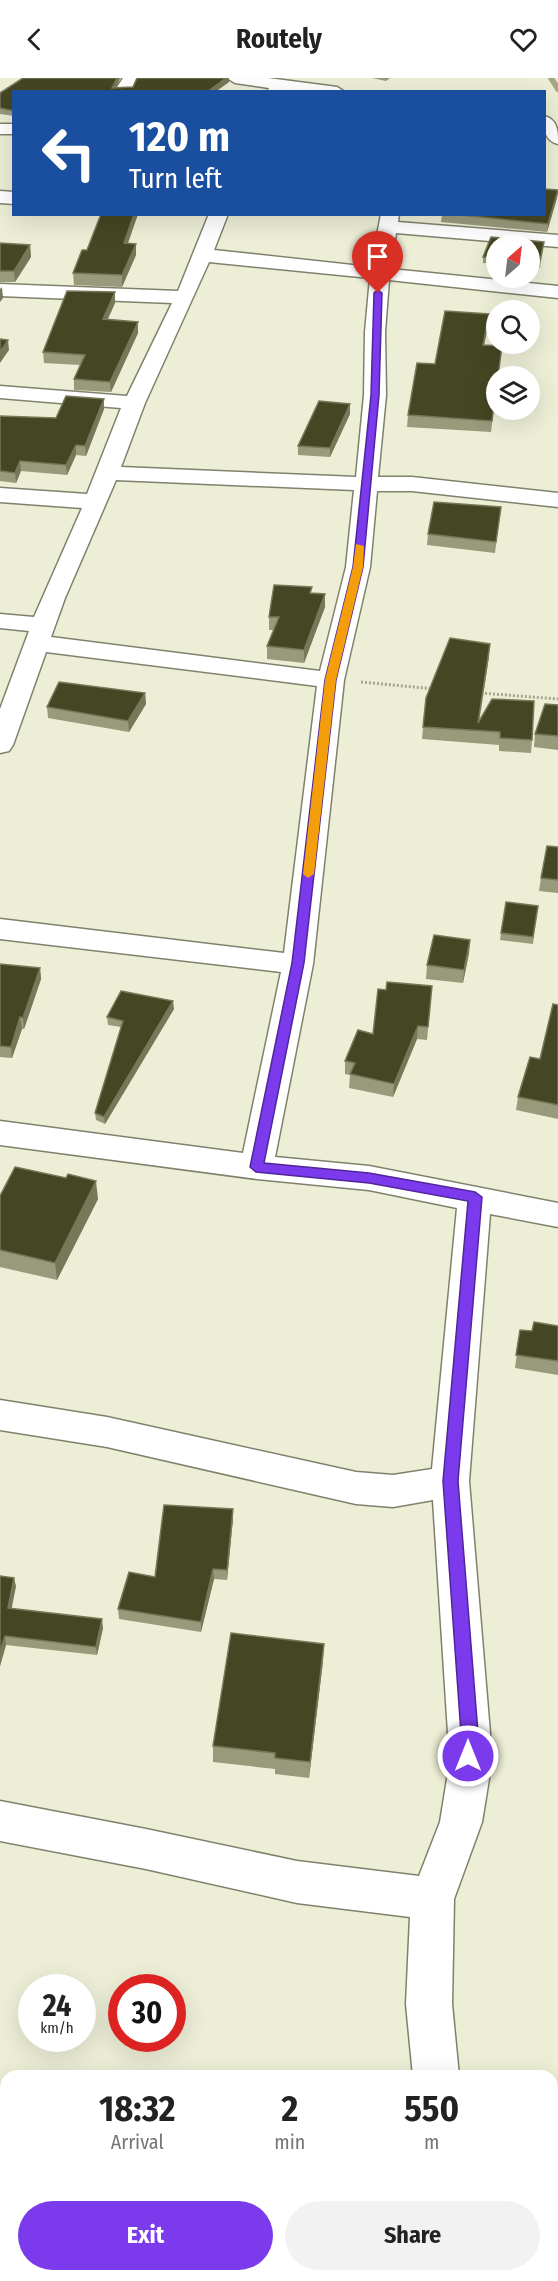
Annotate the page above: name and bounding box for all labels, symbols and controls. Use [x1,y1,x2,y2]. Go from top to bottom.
icon: back [18,23,51,56]
text: Routely [236,23,322,55]
icon: heart [507,23,540,56]
text: 120 m [129,112,230,162]
icon: left [30,114,108,192]
text: Turn left [129,163,222,195]
pin [352,231,403,293]
north arrow [486,234,540,288]
map controls [486,234,540,420]
icon: arrive [361,240,394,273]
button: search [486,300,540,354]
button: layers [486,366,540,420]
position arrow [436,1724,500,1788]
speed limit sign: 30 [108,1974,186,2052]
text: 24 [43,1988,71,2024]
text: km/h [40,2019,74,2037]
text: 18:32 [99,2087,175,2131]
text: 2 [281,2087,298,2131]
text: 550 [404,2087,459,2131]
text: Arrival [111,2130,164,2154]
text: min [274,2130,305,2154]
text: m [424,2130,439,2154]
button: Exit [18,2201,273,2270]
button: Share [285,2201,540,2270]

